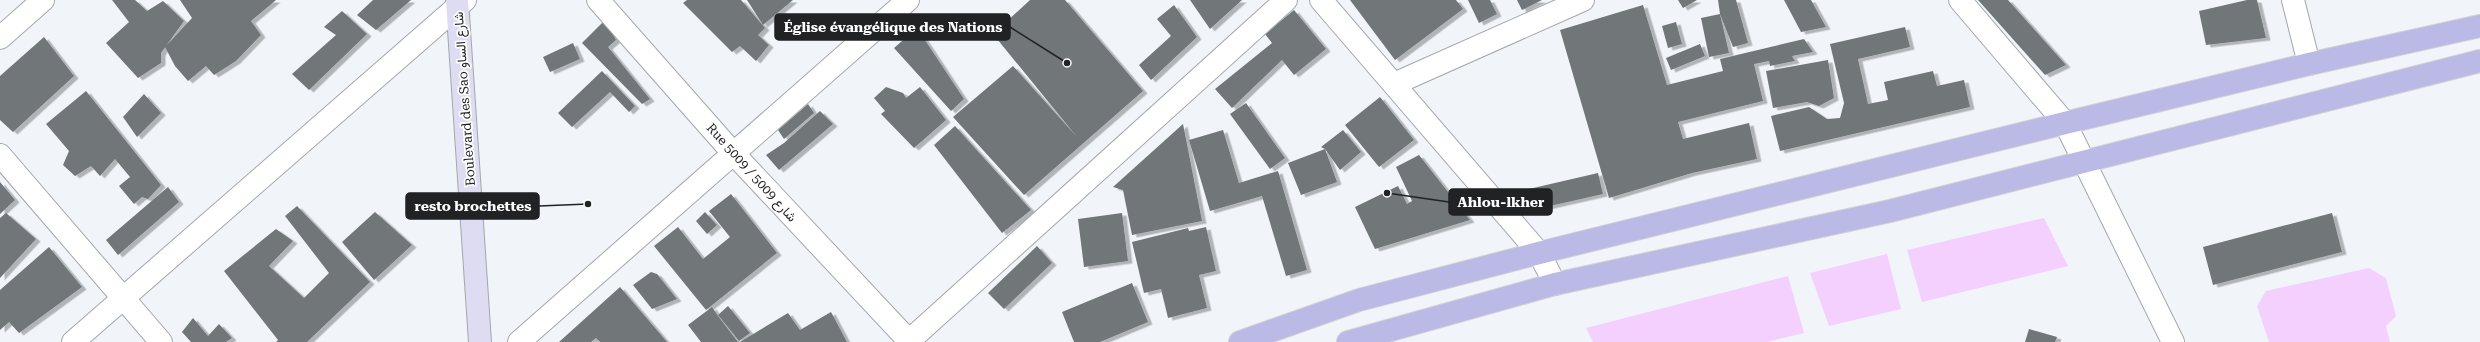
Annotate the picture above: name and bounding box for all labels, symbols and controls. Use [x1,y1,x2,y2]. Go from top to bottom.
street label: Boulevard des Sao شارع الساو [451,11,480,187]
callout: Église évangélique des Nations [775,14,1010,40]
text: Église évangélique des Nations [784,19,1002,35]
street label: Rue 5009 / شارع 5009 [702,120,800,226]
callout: Ahlou-lkher [1449,189,1552,215]
callout: resto brochettes [406,193,539,219]
text: Ahlou-lkher [1458,194,1545,210]
text: resto brochettes [415,198,531,214]

